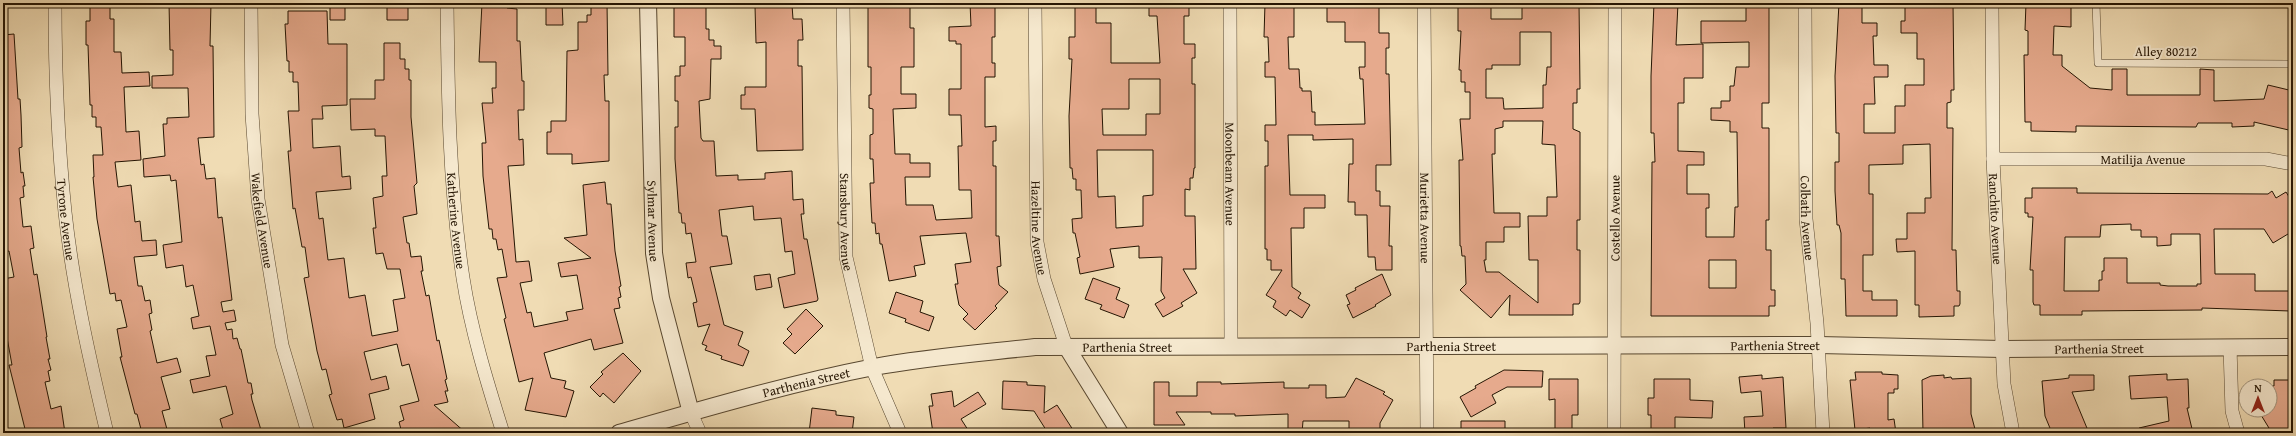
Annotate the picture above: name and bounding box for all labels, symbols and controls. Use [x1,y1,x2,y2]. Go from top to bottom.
street label: Alley 80212 [2135,42,2197,61]
street label: Moonbeam Avenue [1221,122,1240,226]
street label: Matilija Avenue [2101,150,2185,169]
street label: Wakefield Avenue [247,172,279,270]
street label: Katherine Avenue [442,172,471,270]
street label: Murietta Avenue [1416,172,1435,264]
street label: Stansbury Avenue [836,173,858,273]
street label: Ranchito Avenue [1984,173,2008,265]
street label: Costello Avenue [1605,175,1624,261]
street label: Colbath Avenue [1796,175,1820,261]
street label: Tyrone Avenue [52,178,81,262]
street label: Sylmar Avenue [643,180,665,263]
street label: Hazeltine Avenue [1027,181,1053,277]
street label: Parthenia Street [1730,335,1820,355]
street label: Parthenia Street [1406,336,1496,356]
street label: Parthenia Street [1082,337,1172,356]
street label: Parthenia Street [2054,339,2144,358]
street label: Parthenia Street [760,363,852,402]
north arrow [2238,378,2278,418]
text: N [2254,380,2262,396]

